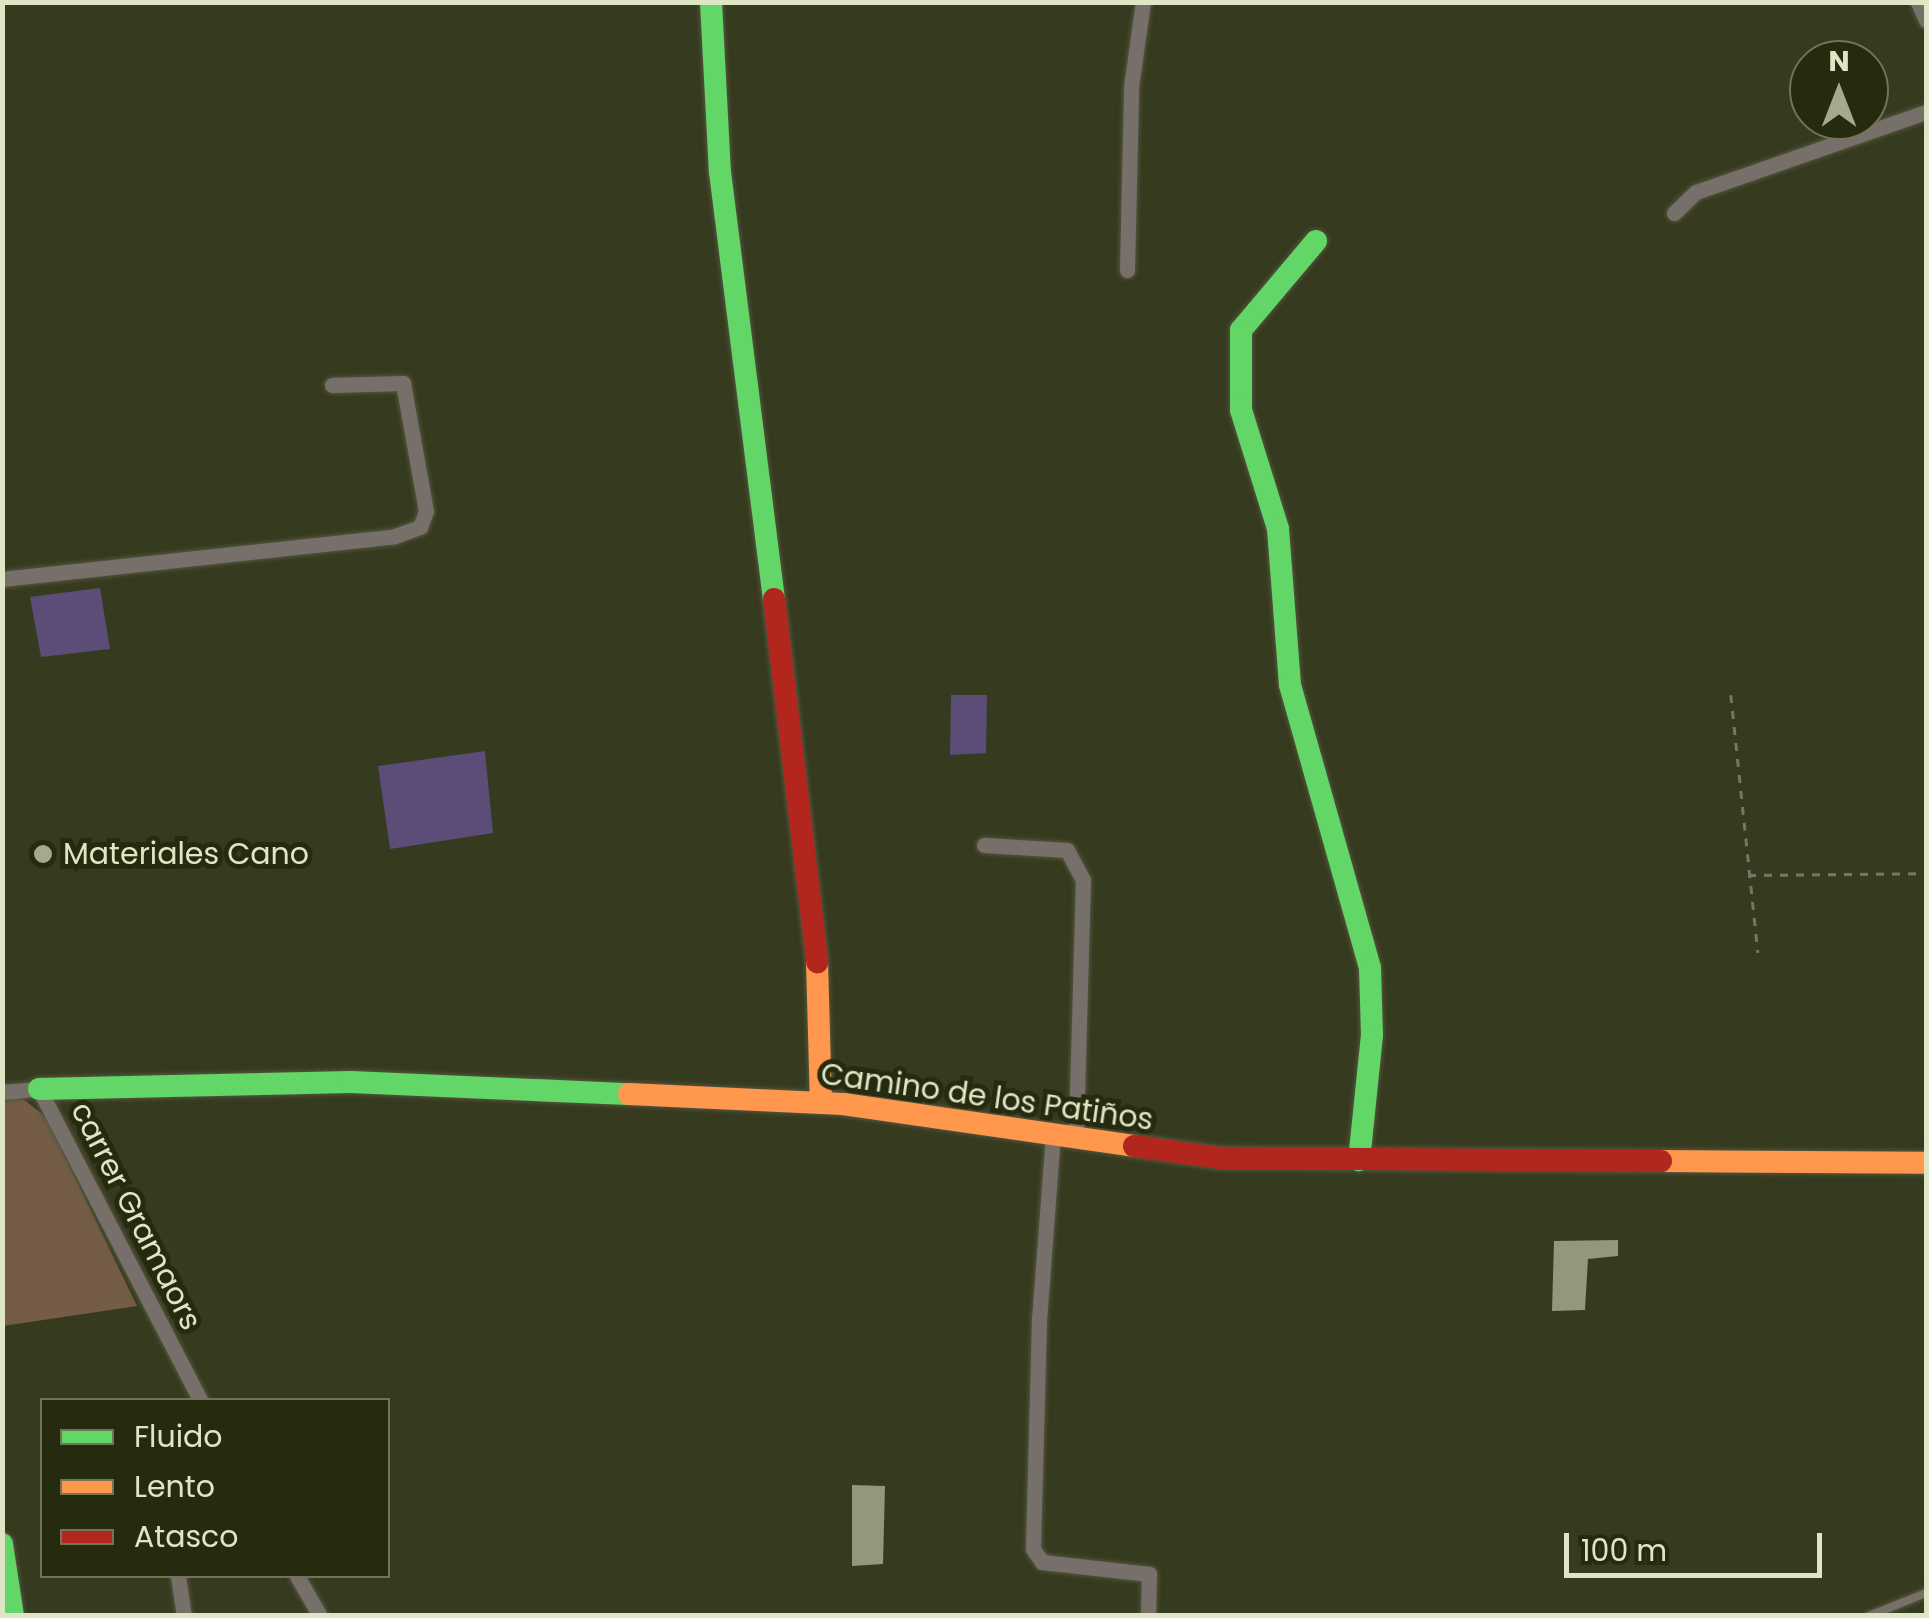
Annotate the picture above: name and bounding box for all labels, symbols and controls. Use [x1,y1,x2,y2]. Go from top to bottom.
north arrow [1789,40,1889,140]
text: N [1828,42,1850,81]
place label: Materiales Cano [63,836,309,872]
marker: Materiales Cano [32,843,54,865]
street label: Camino de los Patiños [818,1056,1156,1138]
street label: carrer Gramaors [63,1096,209,1336]
legend [40,1398,390,1578]
text: Fluido [134,1415,223,1458]
text: Lento [134,1465,215,1508]
scale bar [1569,1513,1826,1575]
text: Atasco [134,1515,239,1558]
text: 100 m [1581,1529,1667,1572]

